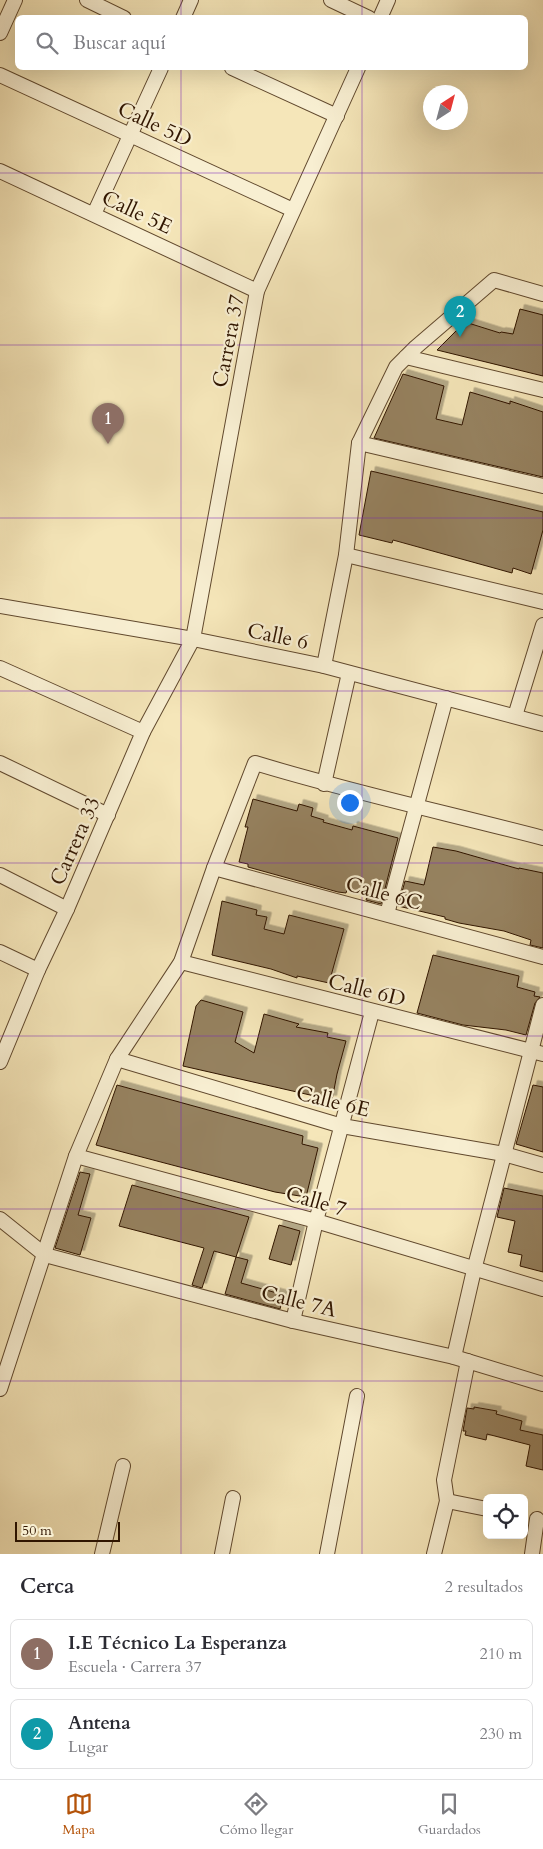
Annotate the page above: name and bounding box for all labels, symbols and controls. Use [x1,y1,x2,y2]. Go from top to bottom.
search box [15,15,528,70]
icon: search [33,29,61,57]
text: Buscar aquí [73,30,166,56]
north arrow [423,85,468,130]
street label: Calle 5D [113,95,197,154]
street label: Calle 5E [97,184,177,241]
street label: Carrera 37 [205,292,252,390]
pin: 2 [444,296,476,337]
pin: 1 [92,403,124,444]
street label: Calle 6 [245,616,311,657]
your location [337,790,363,816]
street label: Carrera 33 [43,792,108,890]
street label: Calle 6C [343,869,425,918]
street label: Calle 6D [325,967,409,1014]
street label: Calle 6E [293,1078,373,1125]
street label: Calle 7 [282,1179,350,1224]
street label: Calle 7A [258,1278,340,1325]
map controls [483,1494,528,1539]
button: locate [483,1494,528,1539]
scale bar [15,1519,120,1542]
text: 50 m [22,1521,52,1540]
text: Cerca [20,1572,74,1601]
text: 2 resultados [445,1576,523,1598]
text: I.E Técnico La Esperanza [68,1630,287,1656]
text: 1 [33,1643,41,1665]
text: 210 m [480,1643,522,1665]
text: Escuela · Carrera 37 [68,1656,202,1678]
text: Antena [68,1710,131,1736]
text: 2 [33,1723,41,1745]
text: 230 m [480,1723,522,1745]
text: Lugar [68,1736,108,1758]
tab: Mapa [62,1790,95,1839]
tab: Cómo llegar [219,1790,293,1839]
tab: Guardados [418,1790,481,1839]

